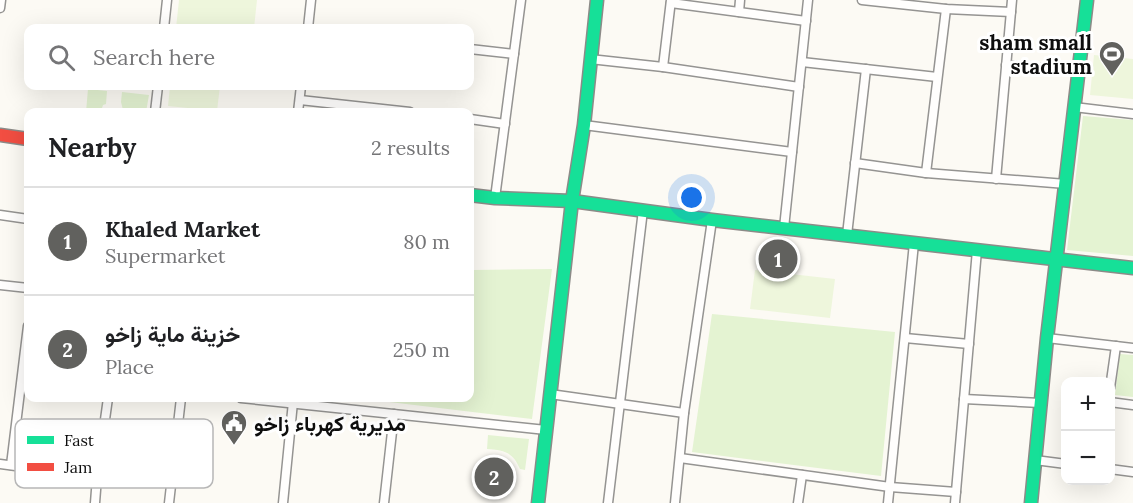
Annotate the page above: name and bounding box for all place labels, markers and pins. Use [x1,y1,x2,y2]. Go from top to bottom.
place label: sham small stadium [979,29,1092,80]
sports icon: sham small stadium [1097,39,1127,77]
pin: 1 [758,236,798,282]
public building icon: مديرية كهرباء زاخو [219,408,249,446]
place label: مديرية كهرباء زاخو [254,410,406,437]
pin: 2 [474,454,514,500]

